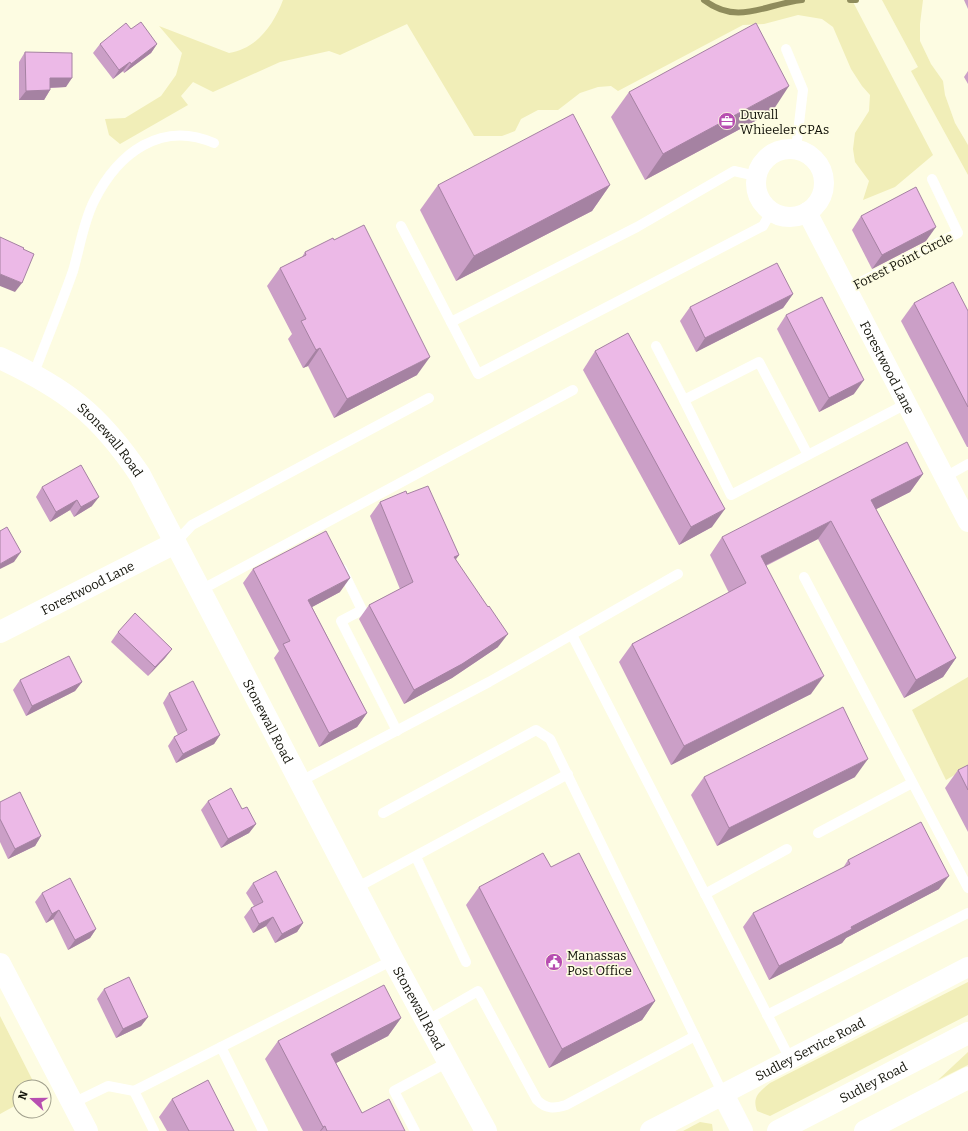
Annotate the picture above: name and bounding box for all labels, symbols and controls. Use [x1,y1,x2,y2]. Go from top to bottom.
place label: Duvall Whieeler CPAs [740,107,829,137]
office icon: Duvall Whieeler CPAs [717,111,737,131]
street label: Forest Point Circle [851,230,955,292]
street label: Forestwood Lane [857,318,918,416]
street label: Stonewall Road [75,399,146,479]
street label: Forestwood Lane [38,558,136,618]
street label: Stonewall Road [240,677,297,766]
place label: Manassas Post Office [567,948,632,978]
public building icon: Manassas Post Office [544,952,564,972]
street label: Stonewall Road [390,964,448,1053]
street label: Sudley Service Road [753,1014,868,1084]
street label: Sudley Road [837,1058,910,1106]
north arrow [12,1079,52,1119]
text: N [16,1089,31,1102]

